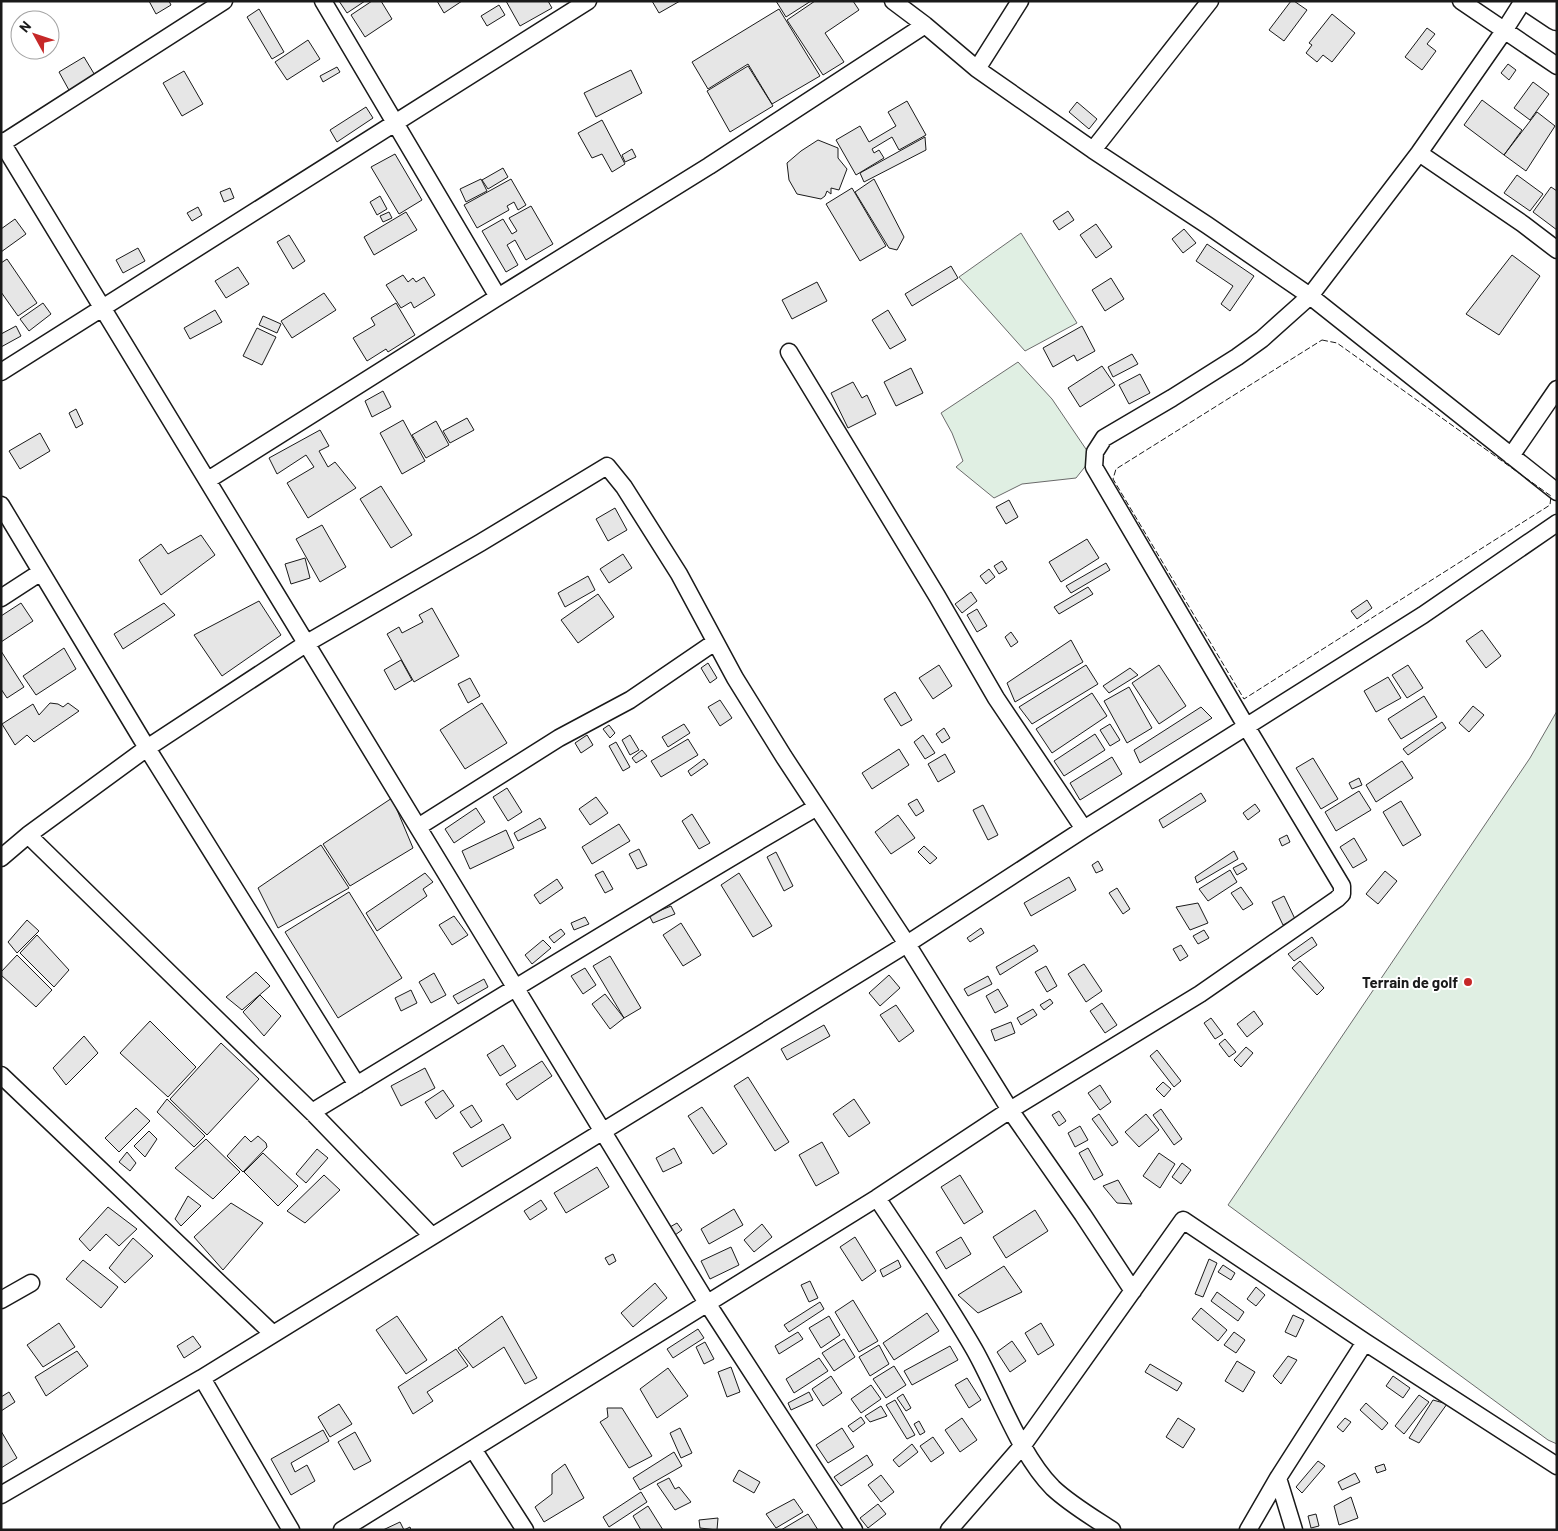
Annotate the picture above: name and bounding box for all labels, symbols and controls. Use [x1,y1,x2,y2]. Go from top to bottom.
north arrow [10,10,60,60]
text: N [15,17,34,35]
place label: Terrain de golf [1362,973,1458,991]
marker: Terrain de golf [1462,976,1474,988]

